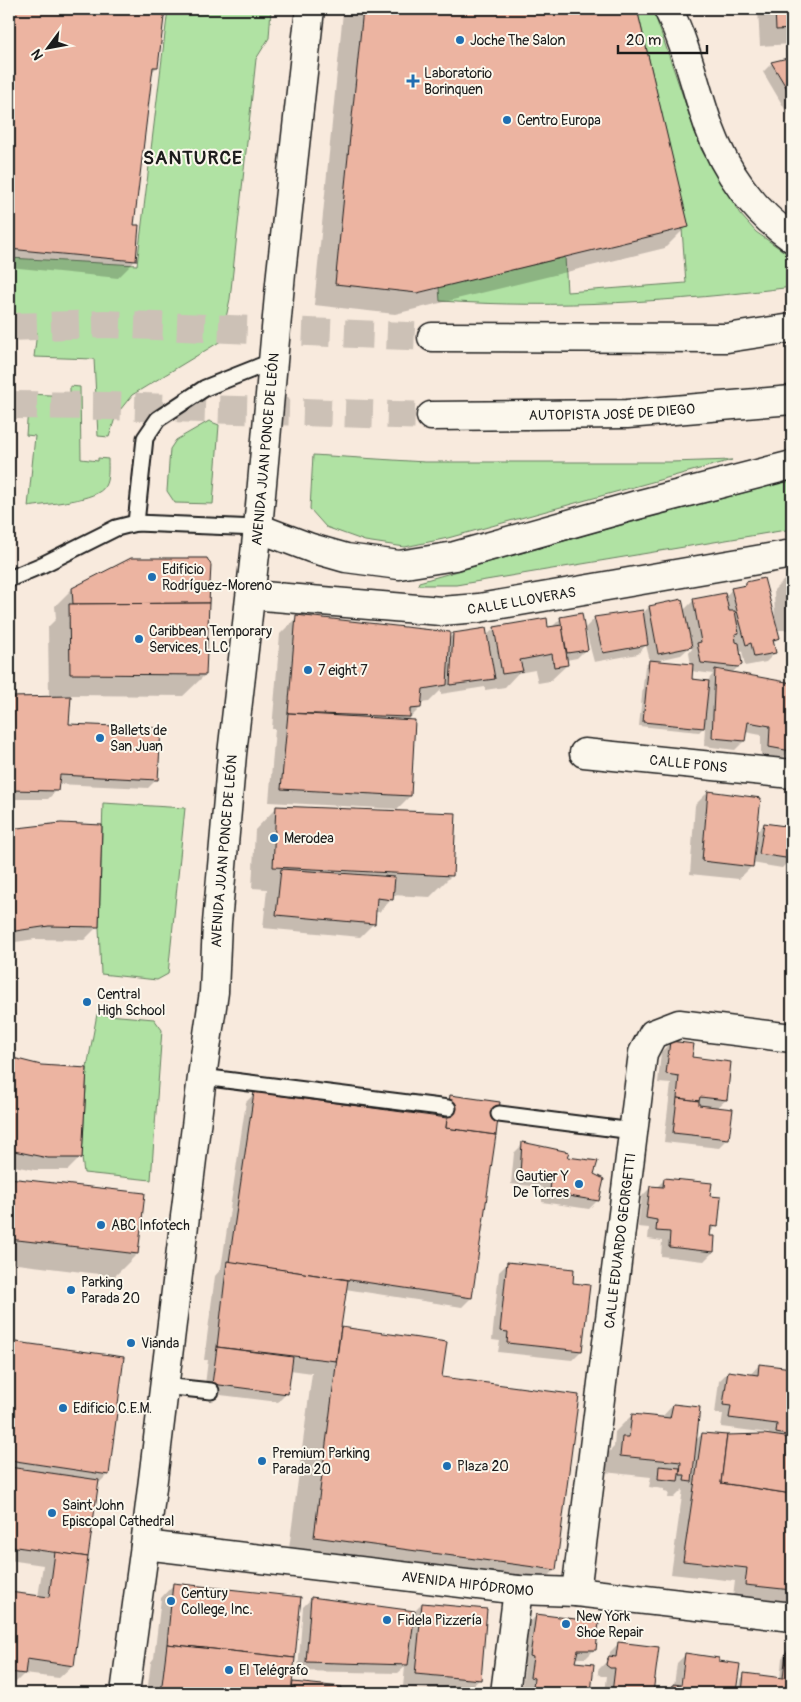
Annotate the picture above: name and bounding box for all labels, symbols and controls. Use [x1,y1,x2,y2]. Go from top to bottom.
north arrow [22,22,72,72]
scale bar [618,22,707,54]
text: 20 m [626,31,661,50]
place label: Joche The Salon [470,32,565,49]
marker: Joche The Salon [454,34,466,46]
text: N [28,46,47,63]
place label: Laboratorio Borinquen [424,65,493,98]
marker: Laboratorio Borinquen [406,74,420,88]
place label: Centro Europa [517,112,601,129]
marker: Centro Europa [501,114,513,126]
district label: SANTURCE [143,146,243,170]
street label: AVENIDA JUAN PONCE DE LEÓN [248,352,283,547]
street label: AUTOPISTA JOSÉ DE DIEGO [529,400,696,424]
place label: Edificio Rodríguez-Moreno [162,561,273,594]
marker: Edificio Rodríguez-Moreno [146,571,158,583]
street label: CALLE LLOVERAS [467,583,577,618]
place label: Caribbean Temporary Services, LLC [149,623,272,656]
marker: Caribbean Temporary Services, LLC [133,633,145,645]
place label: 7 eight 7 [318,662,368,679]
marker: 7 eight 7 [302,664,314,676]
place label: Ballets de San Juan [110,722,167,755]
marker: Ballets de San Juan [94,732,106,744]
street label: CALLE PONS [649,752,728,776]
street label: AVENIDA JUAN PONCE DE LEÓN [208,754,241,948]
place label: Merodea [284,830,334,847]
marker: Merodea [268,832,280,844]
place label: Central High School [97,986,165,1019]
marker: Central High School [81,996,93,1008]
street label: CALLE EDUARDO GEORGETTI [601,1152,640,1330]
place label: Gautier Y De Torres [513,1168,570,1201]
marker: Gautier Y De Torres [573,1178,585,1190]
place label: ABC Infotech [111,1217,190,1234]
marker: ABC Infotech [95,1219,107,1231]
place label: Parking Parada 20 [81,1274,140,1307]
marker: Parking Parada 20 [65,1284,77,1296]
place label: Vianda [141,1335,179,1352]
marker: Vianda [125,1337,137,1349]
place label: Edificio C.E.M. [73,1400,152,1417]
marker: Edificio C.E.M. [57,1402,69,1414]
place label: Premium Parking Parada 20 [272,1445,370,1478]
marker: Premium Parking Parada 20 [256,1455,268,1467]
place label: Plaza 20 [457,1458,509,1475]
marker: Plaza 20 [441,1460,453,1472]
place label: Saint John Episcopal Cathedral [62,1497,174,1530]
marker: Saint John Episcopal Cathedral [46,1507,58,1519]
street label: AVENIDA HIPÓDROMO [401,1568,534,1600]
place label: Century College, Inc. [181,1585,253,1618]
marker: Century College, Inc. [165,1595,177,1607]
place label: New York Shoe Repair [576,1608,644,1641]
place label: Fidela Pizzería [397,1612,482,1629]
marker: Fidela Pizzería [381,1614,393,1626]
marker: New York Shoe Repair [560,1618,572,1630]
place label: El Telégrafo [239,1662,309,1679]
marker: El Telégrafo [223,1664,235,1676]

